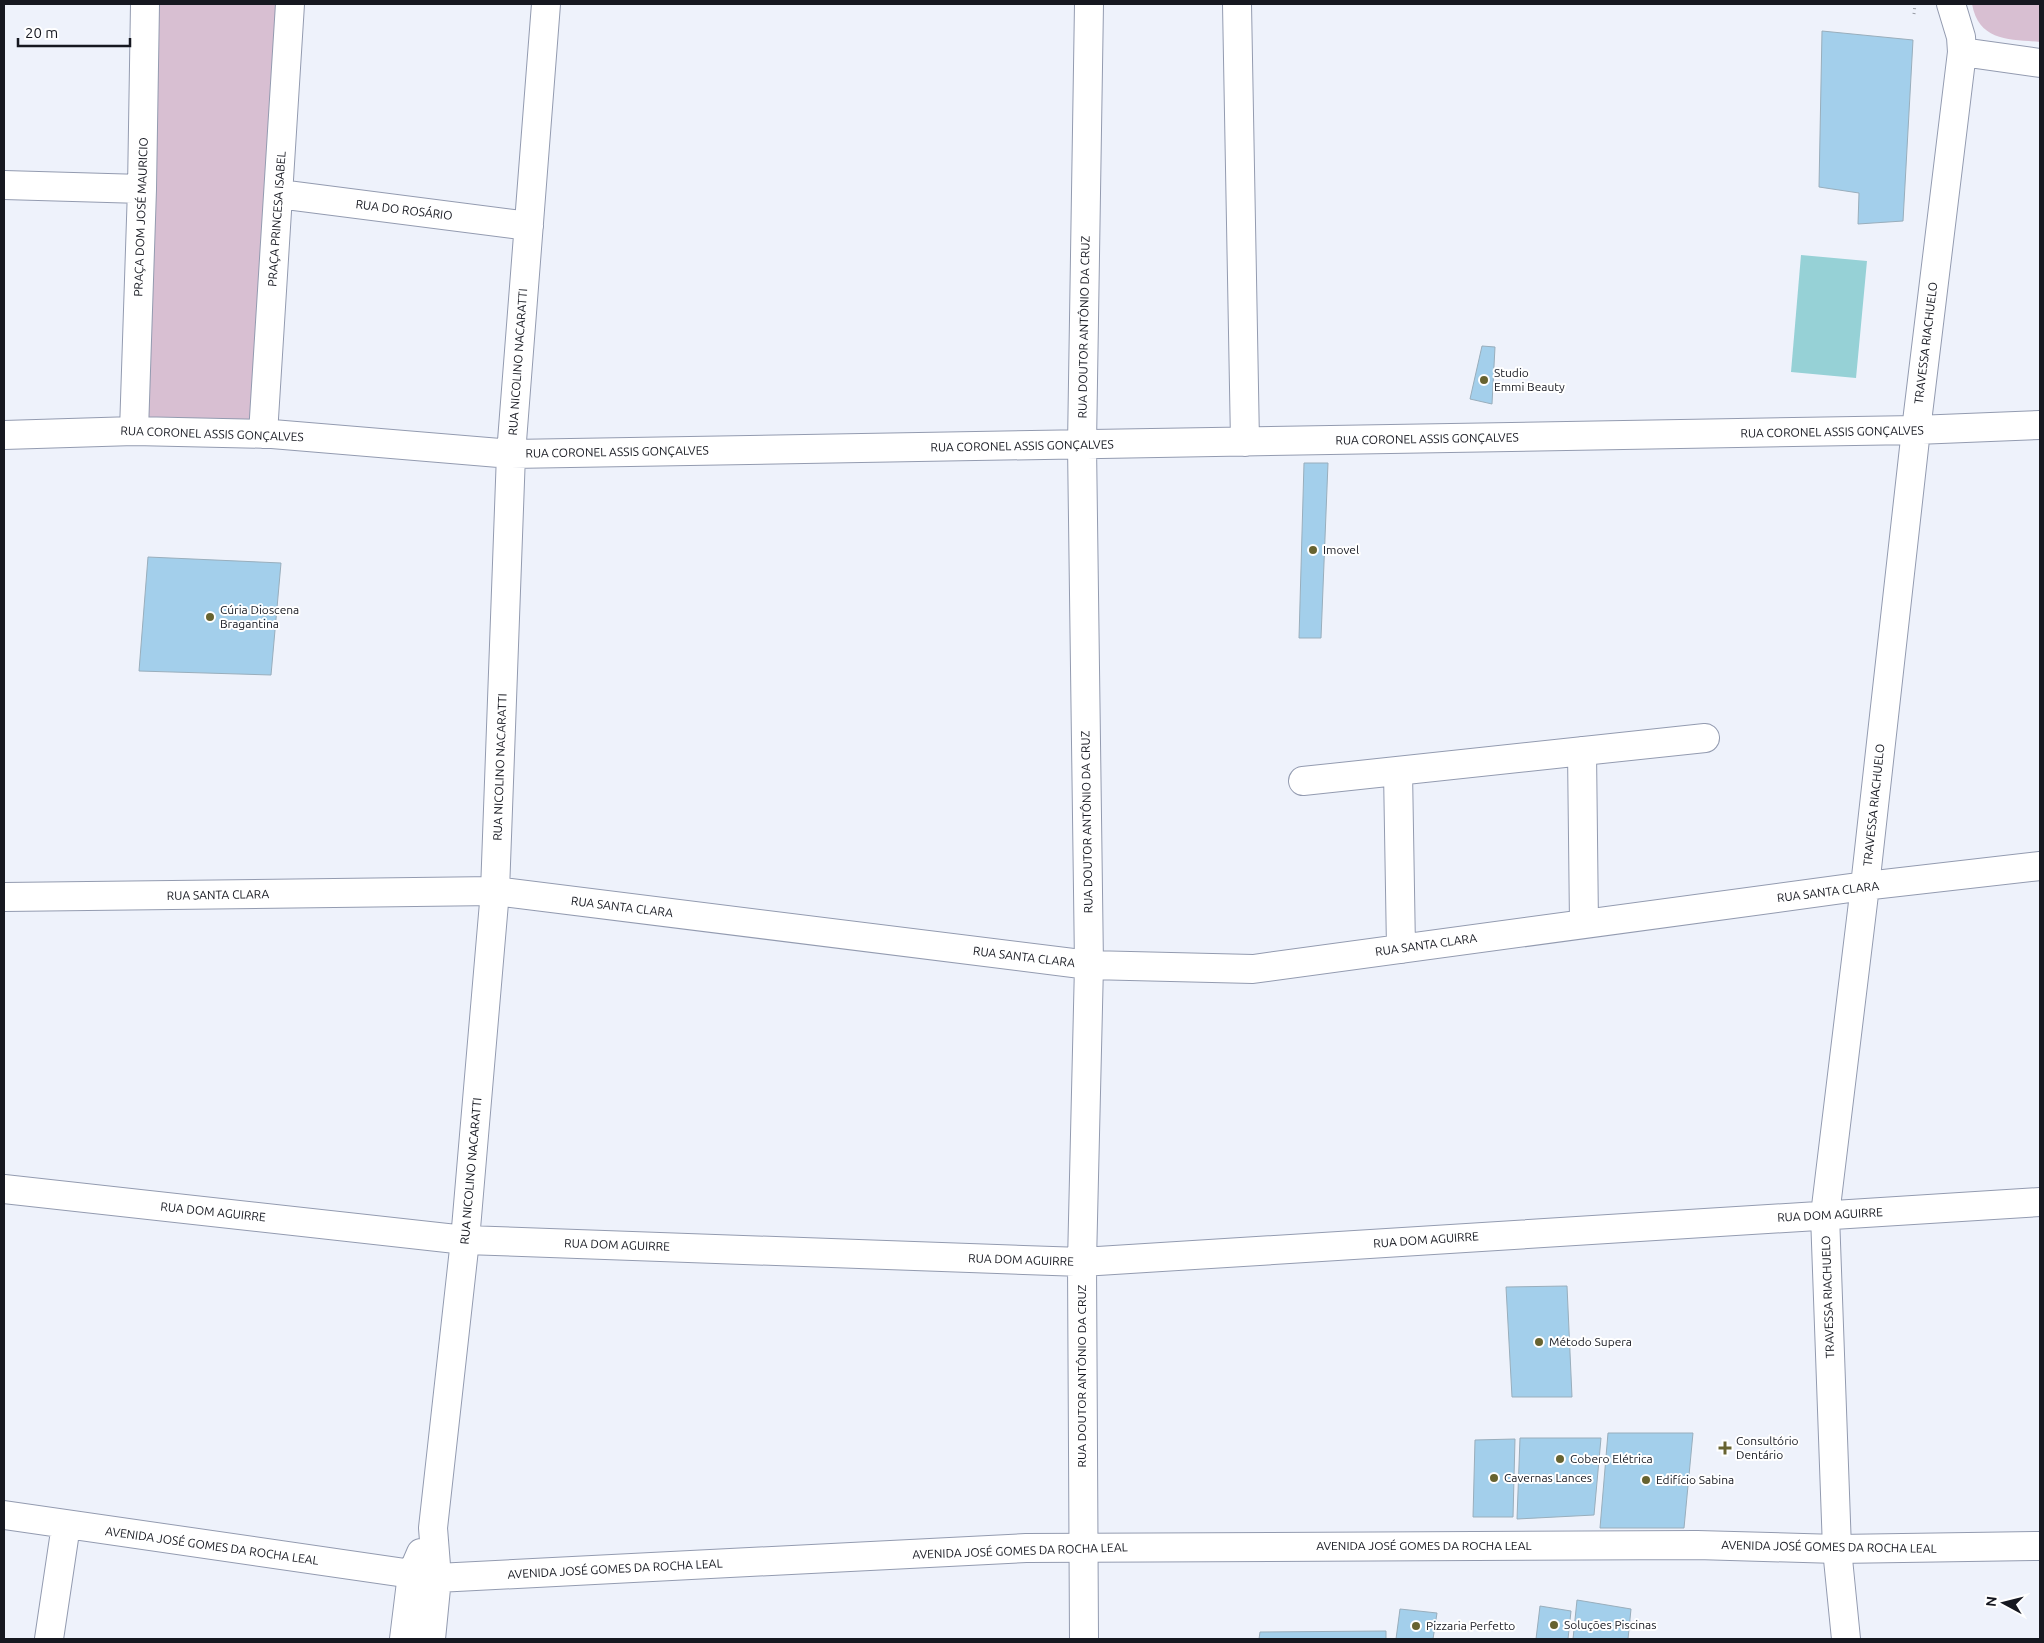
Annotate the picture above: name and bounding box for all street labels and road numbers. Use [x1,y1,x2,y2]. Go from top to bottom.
street label: PRAÇA DOM JOSÉ MAURICIO [131,137,150,297]
street label: PRAÇA PRINCESA ISABEL [265,151,288,287]
street label: RUA DO ROSÁRIO [355,197,453,222]
street label: RUA DOUTOR ANTÔNIO DA CRUZ [1075,235,1092,418]
street label: TRAVESSA RIACHUELO [1912,281,1939,405]
street label: RUA NICOLINO NACARATTI [506,288,529,436]
street label: RUA CORONEL ASSIS GONÇALVES [1740,423,1924,440]
street label: RUA CORONEL ASSIS GONÇALVES [120,424,304,443]
street label: RUA CORONEL ASSIS GONÇALVES [1335,430,1519,447]
street label: RUA CORONEL ASSIS GONÇALVES [930,437,1114,454]
street label: RUA CORONEL ASSIS GONÇALVES [525,443,709,460]
street label: RUA NICOLINO NACARATTI [490,693,509,841]
street label: RUA DOUTOR ANTÔNIO DA CRUZ [1078,730,1095,913]
street label: TRAVESSA RIACHUELO [1861,743,1886,867]
street label: RUA SANTA CLARA [1776,879,1880,904]
street label: RUA SANTA CLARA [167,887,270,902]
street label: RUA SANTA CLARA [570,894,674,919]
street label: RUA SANTA CLARA [1374,931,1478,958]
street label: RUA SANTA CLARA [972,944,1076,969]
street label: RUA NICOLINO NACARATTI [458,1097,483,1245]
street label: RUA DOM AGUIRRE [160,1200,267,1224]
street label: RUA DOM AGUIRRE [1777,1205,1883,1224]
street label: RUA DOM AGUIRRE [1373,1229,1479,1250]
street label: TRAVESSA RIACHUELO [1819,1235,1836,1359]
street label: RUA DOM AGUIRRE [564,1236,670,1253]
street label: RUA DOM AGUIRRE [968,1251,1074,1268]
street label: RUA DOUTOR ANTÔNIO DA CRUZ [1075,1284,1088,1467]
street label: AVENIDA JOSÉ GOMES DA ROCHA LEAL [105,1524,320,1567]
street label: AVENIDA JOSÉ GOMES DA ROCHA LEAL [1721,1538,1937,1555]
street label: AVENIDA JOSÉ GOMES DA ROCHA LEAL [1316,1539,1532,1552]
street label: AVENIDA JOSÉ GOMES DA ROCHA LEAL [912,1540,1128,1561]
street label: AVENIDA JOSÉ GOMES DA ROCHA LEAL [507,1556,723,1581]

